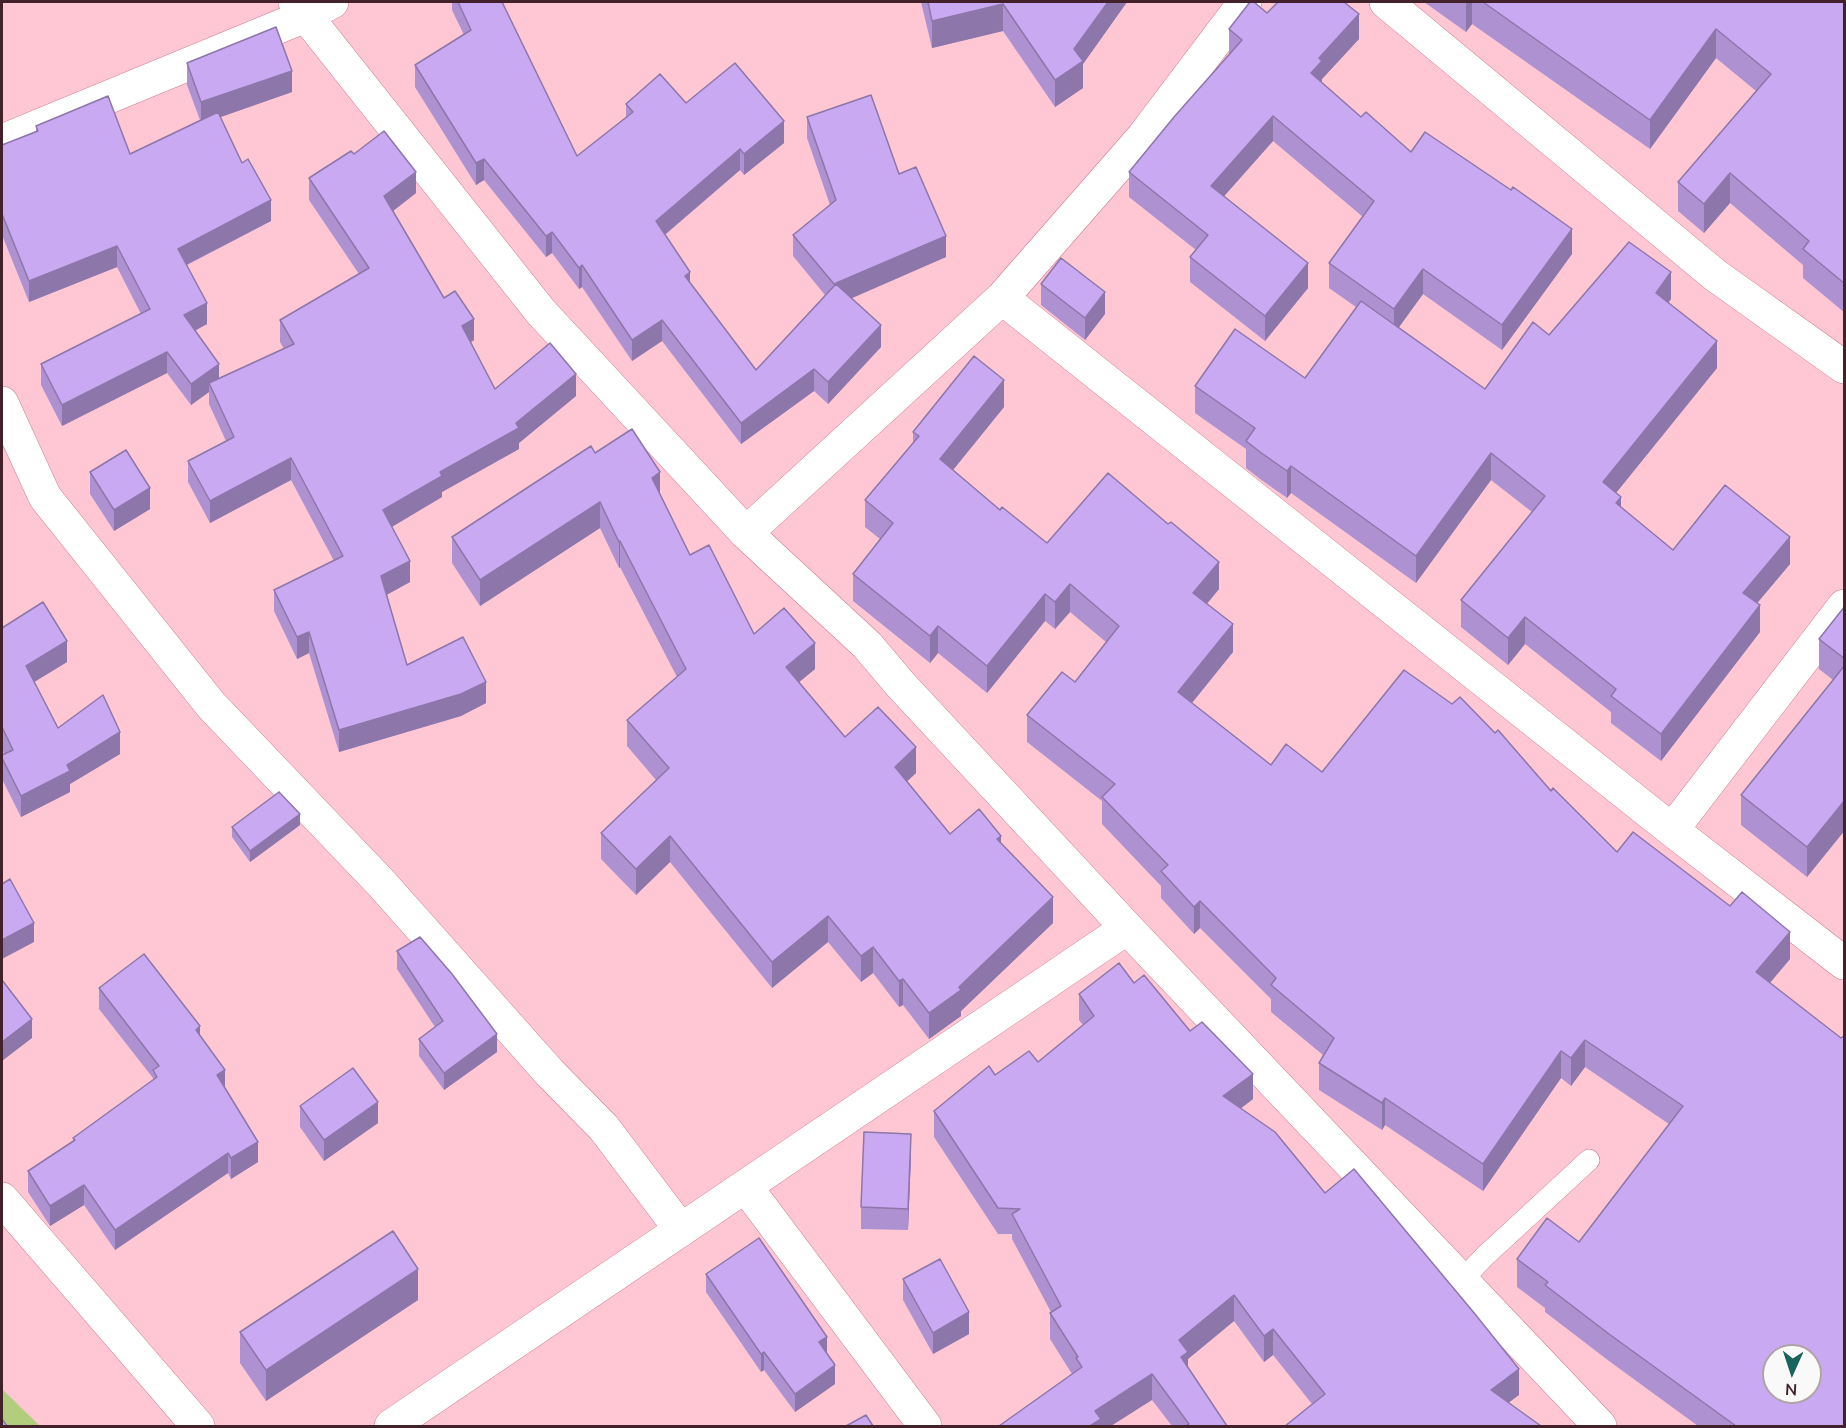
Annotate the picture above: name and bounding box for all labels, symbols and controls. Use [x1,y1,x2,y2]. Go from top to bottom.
north arrow [1762,1344,1822,1404]
text: N [1785,1380,1798,1400]

